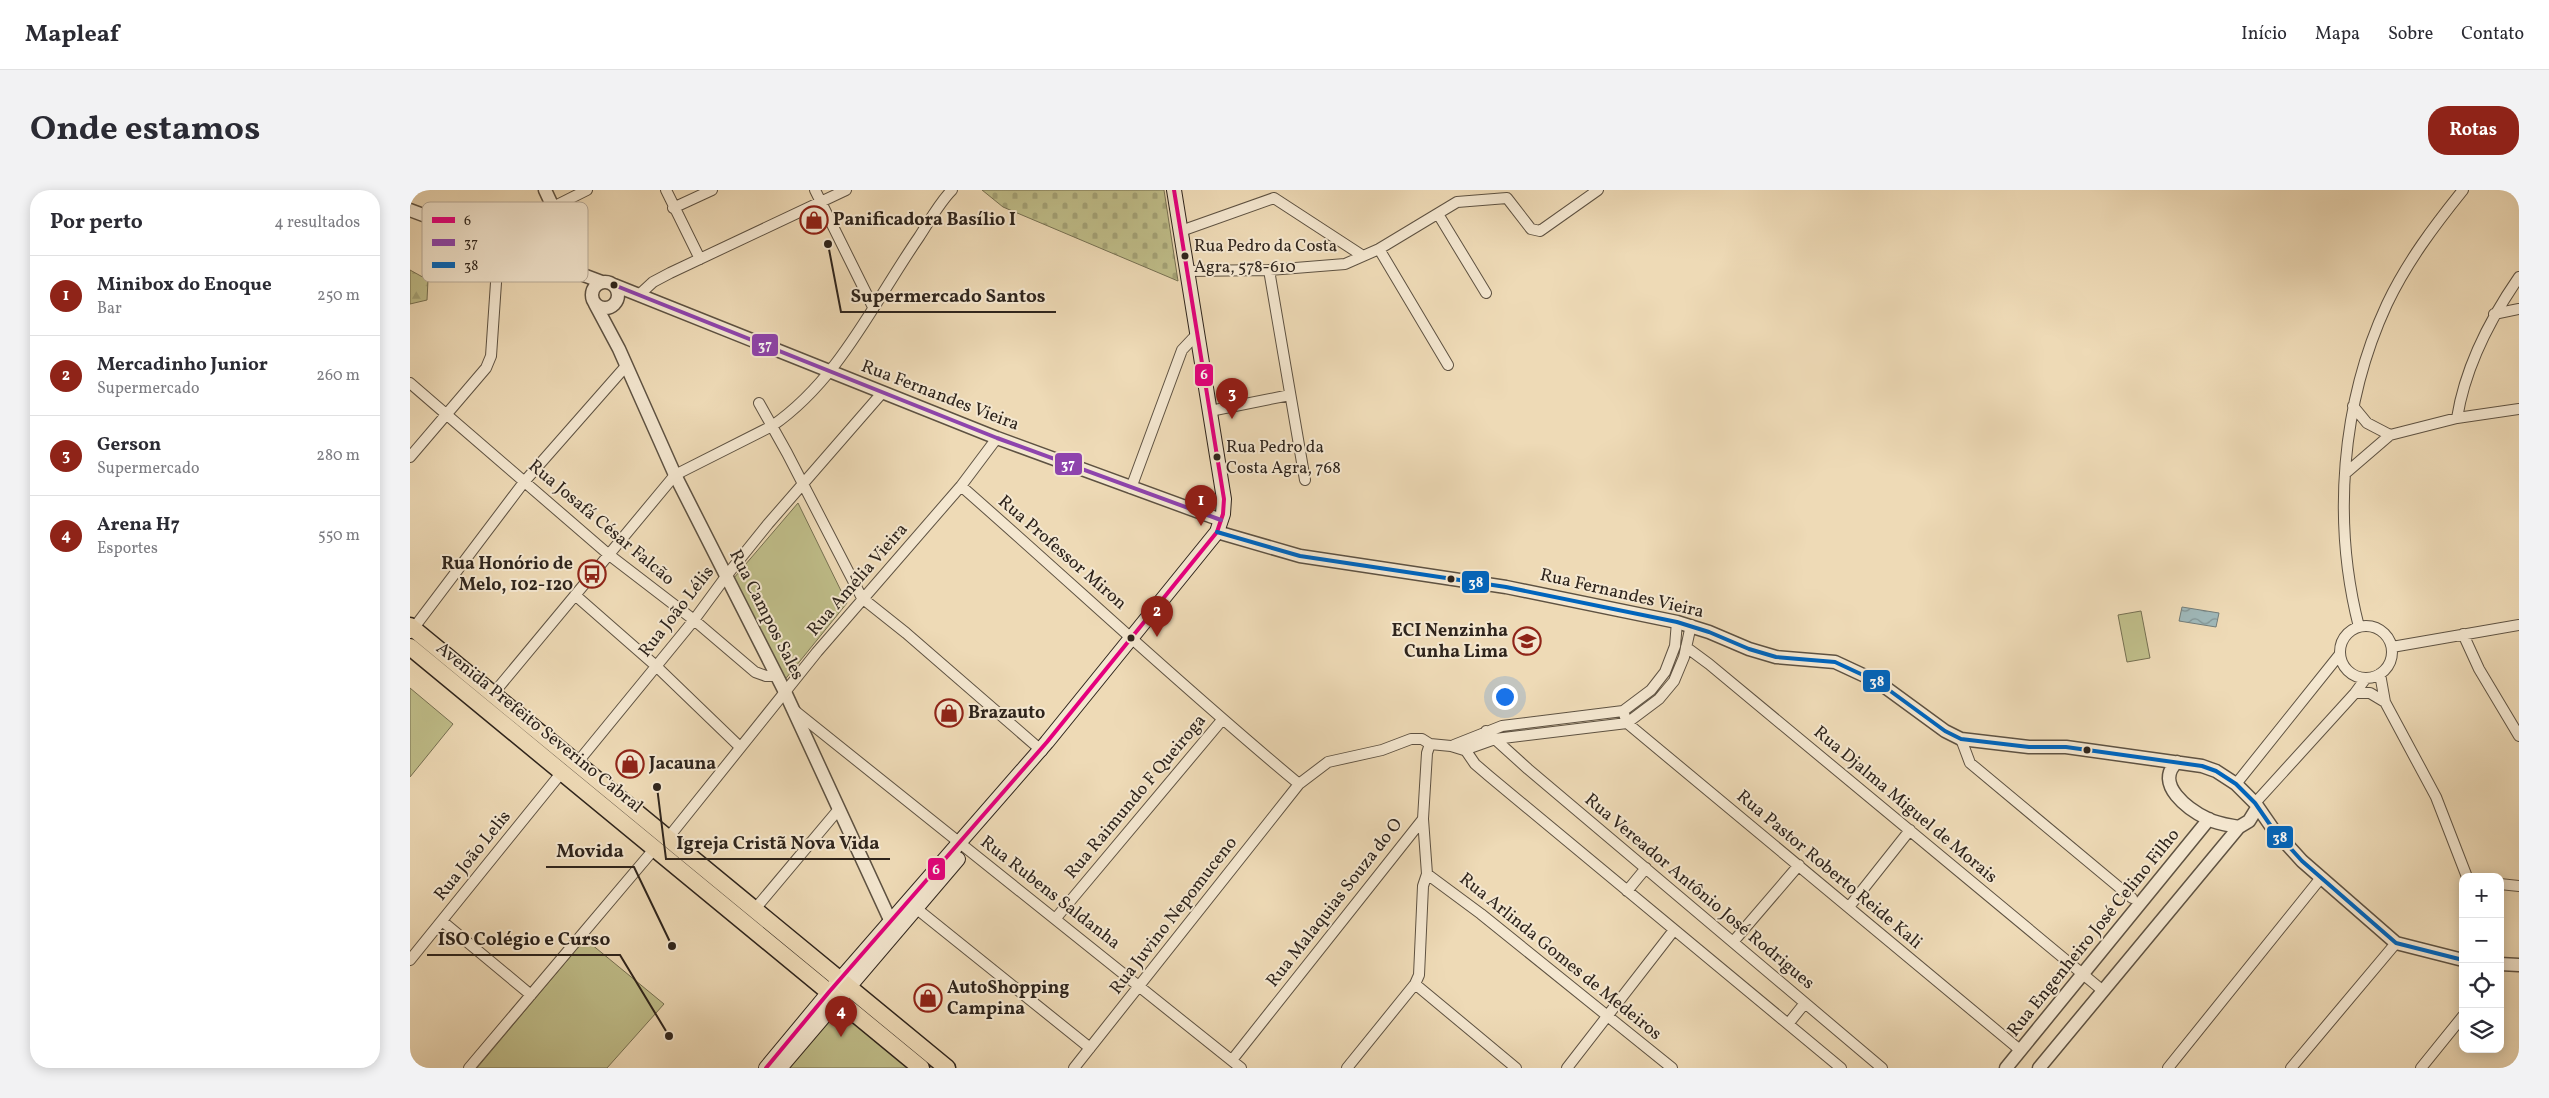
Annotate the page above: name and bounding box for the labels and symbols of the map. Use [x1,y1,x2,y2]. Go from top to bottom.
legend [422,202,588,282]
shop icon: Panificadora Basílio I [799,205,829,235]
place label: Panificadora Basílio I [833,208,1016,233]
text: 6 [464,212,471,231]
text: 37 [464,234,478,253]
place label: Rua Pedro da Costa Agra, 578-610 [1194,235,1337,279]
marker: Rua Pedro da Costa Agra, 578-610 [1180,251,1190,261]
text: 38 [464,257,478,276]
callout: Supermercado Santos [841,278,1056,312]
unlabelled marker [609,280,619,290]
text: Supermercado Santos [850,284,1046,310]
line badge: 37 [751,333,779,357]
text: 37 [758,337,772,356]
street label: Rua Fernandes Vieira [857,354,1023,438]
line badge: 6 [1194,363,1214,387]
text: 6 [1200,366,1208,385]
pin: 3 [1216,378,1248,419]
place label: Rua Pedro da Costa Agra, 768 [1226,436,1341,480]
line badge: 37 [1054,452,1083,476]
marker: Rua Pedro da Costa Agra, 768 [1212,452,1222,462]
street label: Rua Josafá César Falcão [522,454,680,592]
text: 37 [1061,456,1075,475]
pin: 1 [1185,485,1217,526]
street label: Rua Professor Miron [992,490,1132,616]
street label: Rua Amélia Vieira [802,518,914,642]
street label: Rua Campos Sales [722,545,810,685]
place label: Rua Honório de Melo, 102-120 [441,552,573,598]
bus stop icon: Rua Honório de Melo, 102-120 [577,559,607,589]
street label: Rua João Lélis [633,561,721,663]
street label: Rua Fernandes Vieira [1538,563,1706,625]
line badge: 38 [1461,570,1490,594]
unlabelled marker [1446,574,1456,584]
text: 38 [1469,574,1483,593]
pin: 2 [1141,596,1173,637]
place label: ECI Nenzinha Cunha Lima [1392,619,1508,665]
school or university icon: ECI Nenzinha Cunha Lima [1512,626,1542,656]
unlabelled marker [1126,633,1136,643]
street label: Avenida Prefeito Severino Cabral [430,637,648,819]
line badge: 38 [1862,669,1891,693]
text: 38 [1870,673,1884,692]
your location [1492,684,1518,710]
shop icon: Brazauto [934,698,964,728]
place label: Brazauto [968,701,1045,726]
street label: Rua Raimundo F Queiroga [1060,709,1212,885]
street label: Rua Djalma Miguel de Morais [1808,721,2002,889]
unlabelled marker [2082,745,2092,755]
shop icon: Jacauna [615,749,645,779]
place label: Jacauna [648,752,716,777]
street label: Rua Pastor Roberto Reide Kali [1731,785,1927,955]
street label: Rua Vereador Antônio José Rodrigues [1579,788,1819,996]
street label: Rua João Lelis [429,805,517,907]
street label: Rua Malaquias Souza do O [1261,813,1409,993]
street label: Rua Engenheiro José Celino Filho [2002,824,2186,1042]
callout: Igreja Cristã Nova Vida [666,825,890,859]
line badge: 38 [2266,825,2294,849]
text: 38 [2273,829,2287,848]
street label: Rua Rubens Saldanha [975,830,1125,956]
text: Igreja Cristã Nova Vida [676,831,880,857]
street label: Rua Juvino Nepomuceno [1104,832,1244,1000]
callout: Movida [546,833,634,867]
text: Movida [556,839,624,865]
line badge: 6 [927,857,946,881]
text: 6 [932,861,940,880]
street label: Rua Arlinda Gomes de Medeiros [1453,867,1667,1047]
callout: ISO Colégio e Curso [427,921,620,955]
text: ISO Colégio e Curso [438,927,610,953]
place label: AutoShopping Campina [947,976,1069,1022]
shop icon: AutoShopping Campina [913,983,943,1013]
pin: 4 [825,996,857,1037]

